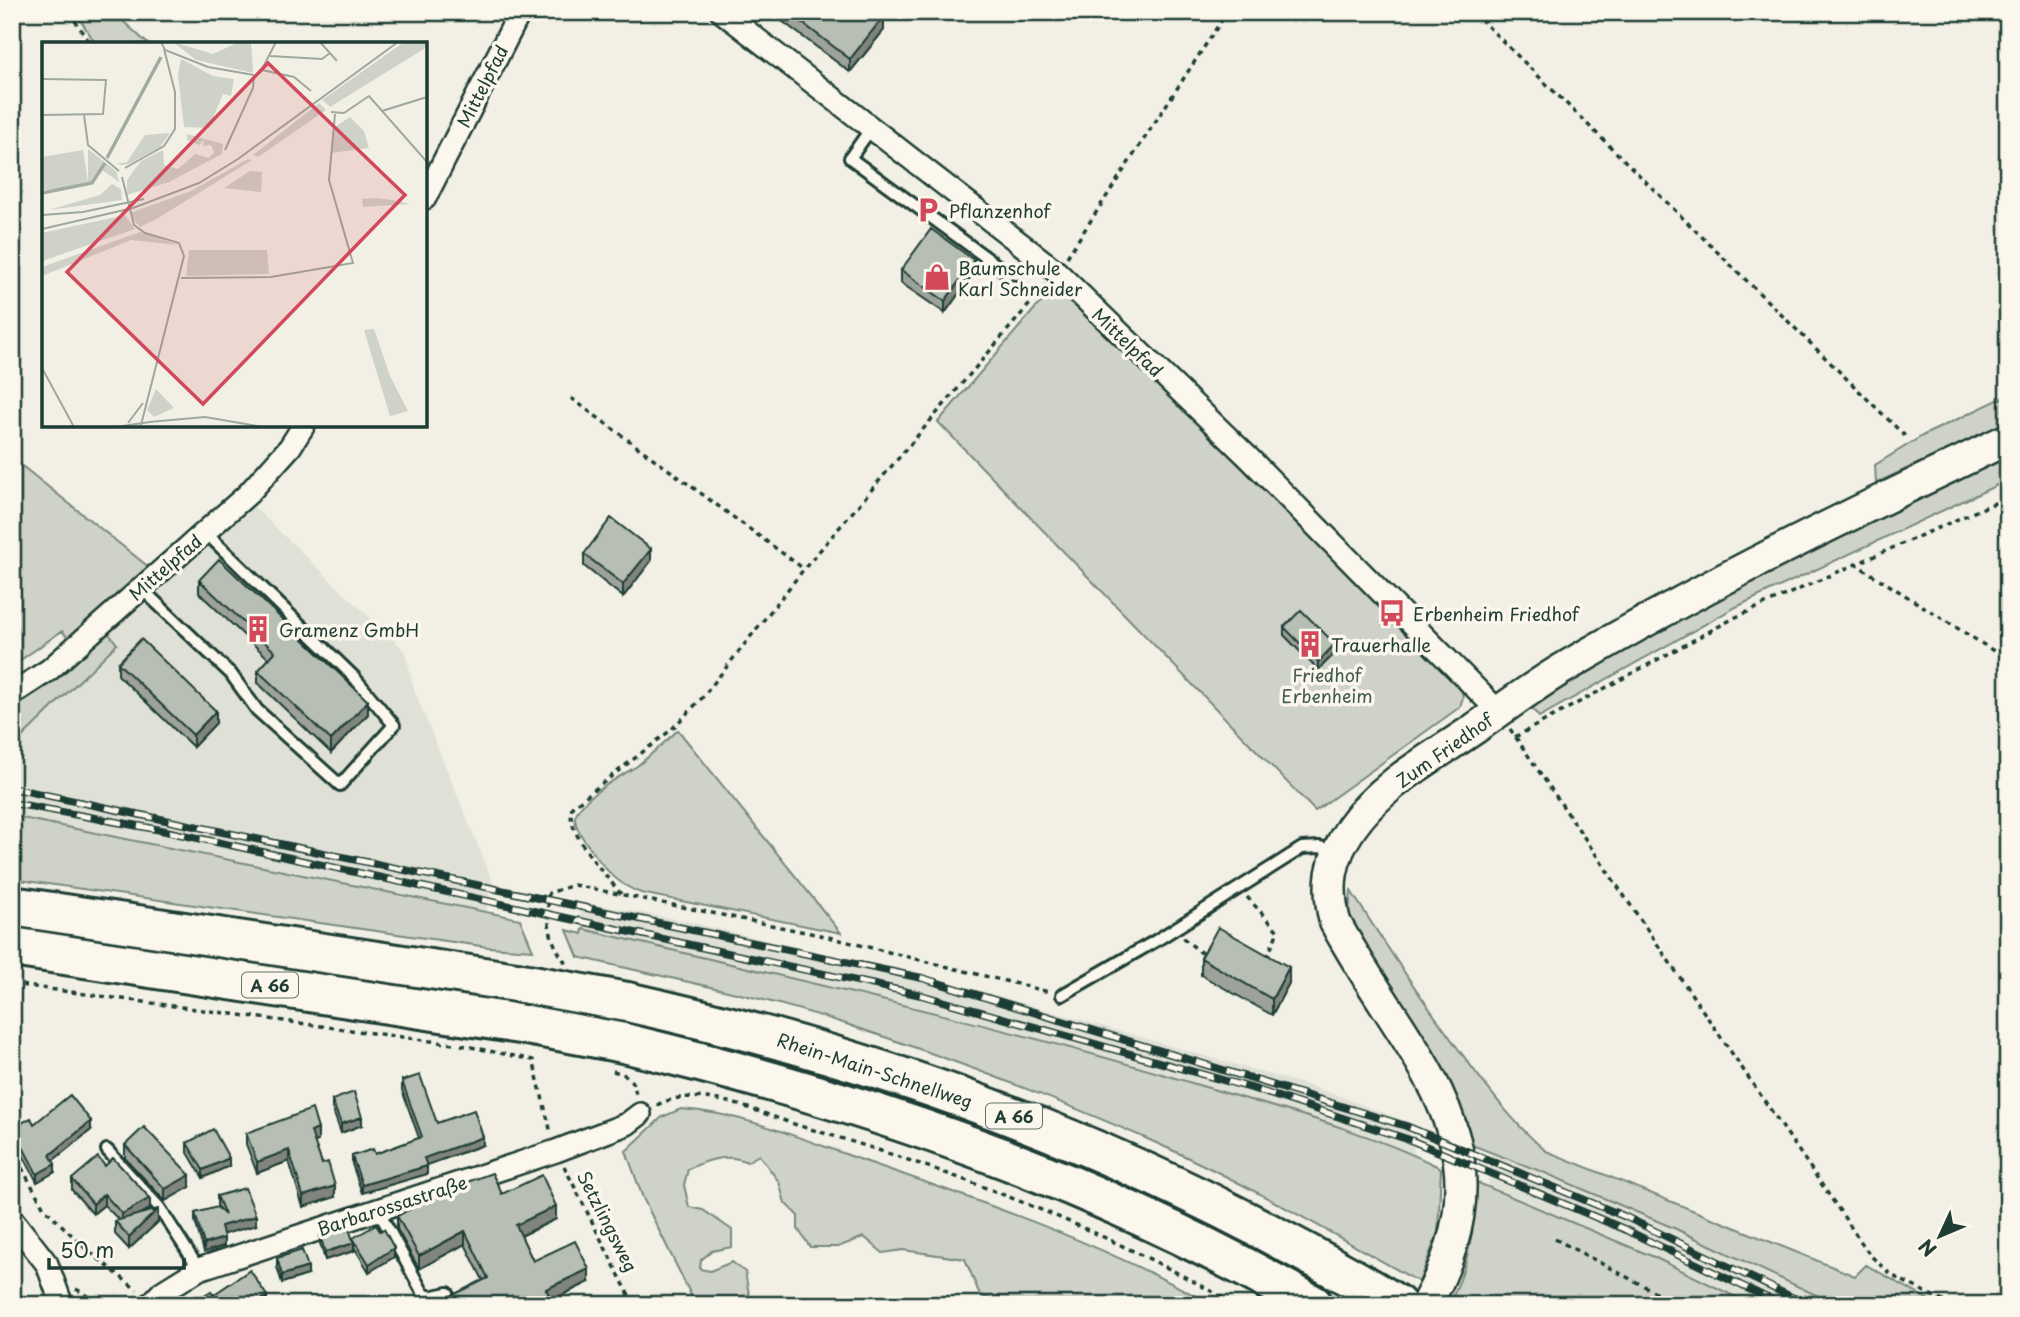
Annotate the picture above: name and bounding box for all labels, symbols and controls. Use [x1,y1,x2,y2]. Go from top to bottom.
street label: Mittelpfad [450,40,514,132]
inset map [42,42,427,427]
parking icon: Pflanzenhof [913,195,943,225]
place label: Pflanzenhof [949,197,1052,224]
place label: Baumschule Karl Schneider [958,254,1083,302]
shop icon: Baumschule Karl Schneider [922,262,952,292]
street label: Mittelpfad [1086,301,1170,383]
street label: Mittelpfad [122,527,208,607]
bus stop icon: Erbenheim Friedhof [1377,598,1407,628]
place label: Erbenheim Friedhof [1413,600,1581,627]
building icon: Gramenz GmbH [243,614,273,644]
place label: Gramenz GmbH [279,616,419,643]
building icon: Trauerhalle [1295,629,1325,659]
place label: Trauerhalle [1331,631,1431,658]
park label: Friedhof Erbenheim [1281,661,1373,709]
street label: Zum Friedhof [1390,705,1500,794]
road number: A 66 [242,973,298,998]
street label: Rhein-Main-Schnellweg [774,1026,976,1114]
road number: A 66 [986,1104,1042,1128]
street label: Setzlingsweg [571,1166,645,1276]
street label: Barbarossastraße [313,1168,471,1242]
north arrow [1904,1202,1974,1272]
scale bar [49,1226,184,1270]
text: 50 m [60,1233,114,1265]
text: N [1912,1233,1942,1264]

